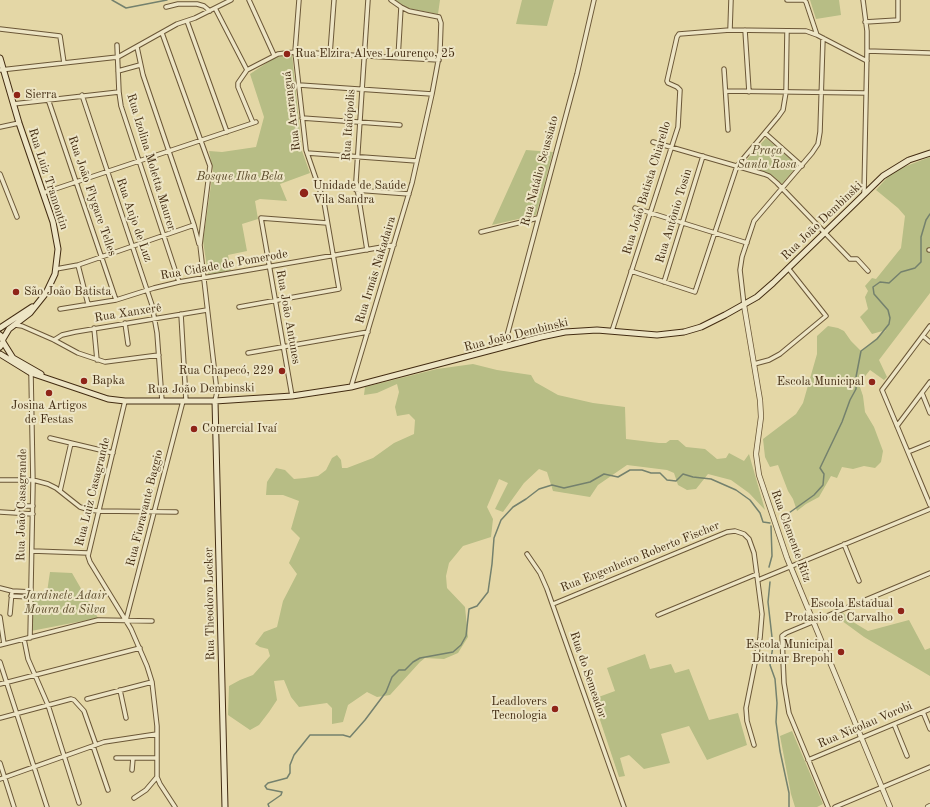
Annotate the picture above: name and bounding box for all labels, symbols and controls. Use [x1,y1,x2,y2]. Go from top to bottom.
place label: Rua Elzira Alves Lourenço, 25 [295,47,455,61]
marker: Rua Elzira Alves Lourenço, 25 [282,49,292,59]
street label: Rua Araranguá [280,70,304,152]
place label: Sierra [25,88,57,102]
street label: Rua Itaiópolis [339,88,359,162]
marker: Sierra [12,90,22,100]
street label: Rua Izolina Moletta Maurer [123,92,179,232]
street label: Rua Natálio Scussiato [518,114,562,228]
street label: Rua João Batista Chiarello [620,119,674,257]
street label: Rua Luiz Tramontin [25,126,71,232]
street label: Rua João Flygare Telles [65,134,119,258]
park label: Praça Santa Rosa [737,144,797,172]
street label: Rua Antônio Tosin [653,167,695,265]
park label: Bosque Ilha Bela [196,170,284,184]
street label: Rua Anjo de Luz [113,176,155,264]
place label: Unidade de Saúde Vila Sandra [313,179,406,207]
street label: Rua João Dembinski [779,179,865,263]
marker: Unidade de Saúde Vila Sandra [298,187,310,199]
street label: Rua Irmãs Nakadaira [353,215,399,325]
street label: Rua Cidade de Pomerode [159,247,289,283]
street label: Rua João Antunes [273,269,303,365]
place label: São João Batista [24,285,111,299]
marker: São João Batista [11,287,21,297]
street label: Rua Xanxerê [93,301,163,325]
street label: Rua João Dembinski [462,315,570,355]
place label: Rua Chapecó, 229 [179,364,274,378]
marker: Rua Chapecó, 229 [277,366,287,376]
place label: Bapka [92,374,125,388]
place label: Escola Municipal [777,375,864,389]
marker: Bapka [79,376,89,386]
marker: Escola Municipal [867,377,877,387]
street label: Rua João Dembinski [147,381,255,397]
marker: Josina Artigos de Festas [44,388,54,398]
place label: Josina Artigos de Festas [11,399,87,427]
place label: Comercial Ivaí [202,422,277,436]
marker: Comercial Ivaí [189,424,199,434]
street label: Rua Luiz Casagrande [73,436,113,548]
street label: Rua Fioravante Baggio [124,448,166,568]
street label: Rua João Casagrande [14,449,30,561]
street label: Rua Clemente Ritz [768,488,814,584]
street label: Rua Engenheiro Roberto Fischer [558,518,722,596]
street label: Rua Theodoro Locker [202,547,218,661]
park label: Jardinete Adair Moura da Silva [23,589,107,617]
place label: Escola Estadual Protasio de Carvalho [784,597,893,625]
marker: Escola Estadual Protasio de Carvalho [896,606,906,616]
street label: Rua do Semeador [566,630,610,720]
place label: Escola Municipal Ditmar Brepohl [746,638,833,666]
marker: Escola Municipal Ditmar Brepohl [836,647,846,657]
place label: Leadlovers Tecnologia [491,695,547,723]
street label: Rua Nicolau Vorobi [816,699,914,751]
marker: Leadlovers Tecnologia [550,704,560,714]

